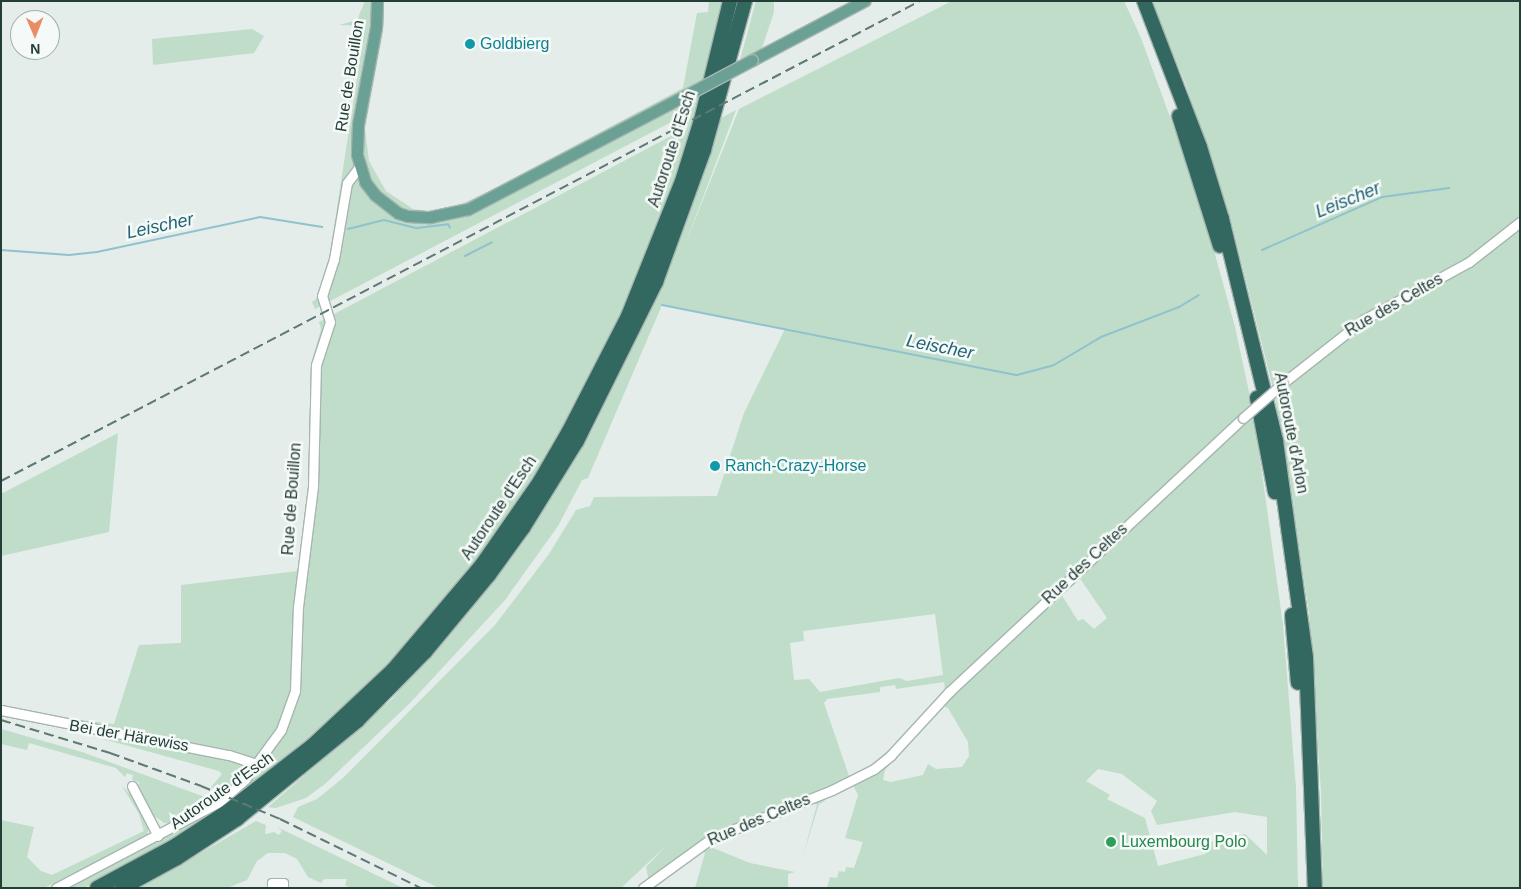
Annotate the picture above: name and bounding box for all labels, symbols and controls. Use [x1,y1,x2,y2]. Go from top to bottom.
north arrow [10,10,60,60]
street label: Rue de Bouillon [332,19,368,133]
place label: Goldbierg [480,34,549,54]
marker: Goldbierg [464,38,476,50]
text: N [30,41,40,57]
street label: Autoroute d'Esch [644,88,700,210]
water label: Leischer [1312,177,1384,223]
water label: Leischer [124,208,196,244]
street label: Rue des Celtes [1342,269,1446,341]
water label: Leischer [905,330,975,364]
street label: Autoroute d'Arlon [1270,371,1312,495]
street label: Rue de Bouillon [278,442,306,556]
street label: Autoroute d'Esch [457,452,541,564]
place label: Ranch-Crazy-Horse [725,456,866,476]
marker: Ranch-Crazy-Horse [709,460,721,472]
street label: Rue des Celtes [1038,520,1132,608]
street label: Bei der Härewiss [68,716,190,756]
street label: Autoroute d'Esch [167,748,277,834]
street label: Rue des Celtes [705,790,813,850]
place label: Luxembourg Polo [1121,832,1246,852]
marker: Luxembourg Polo [1105,836,1117,848]

